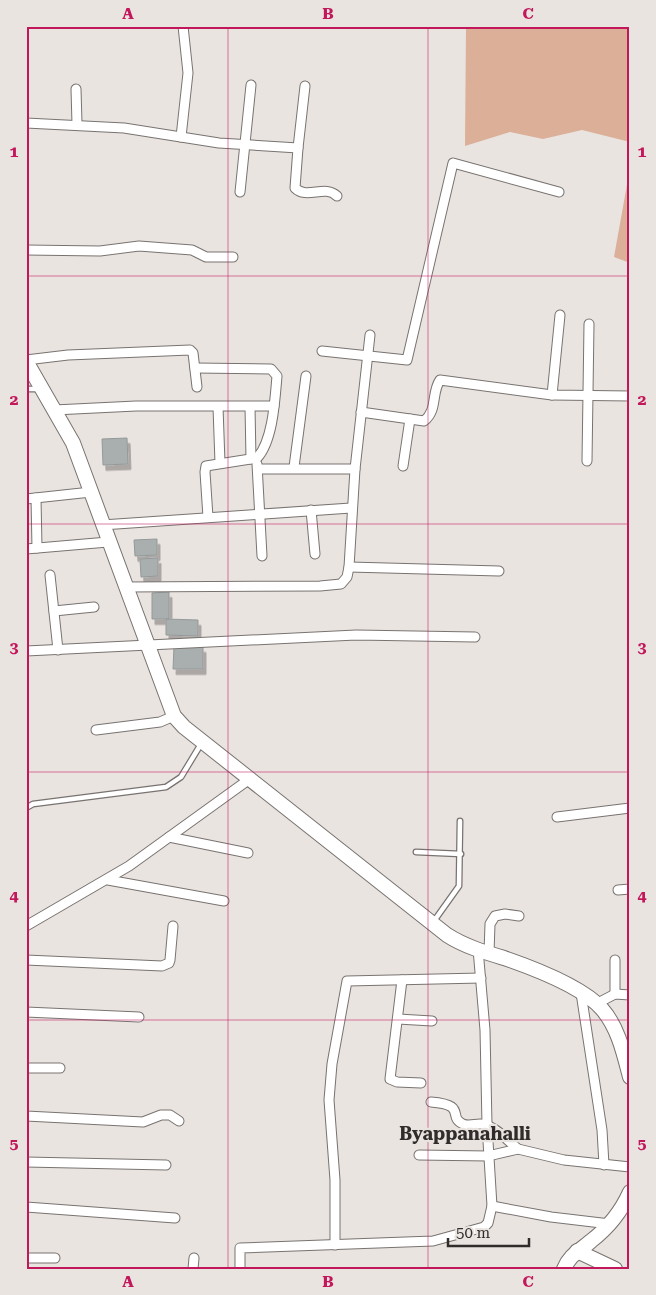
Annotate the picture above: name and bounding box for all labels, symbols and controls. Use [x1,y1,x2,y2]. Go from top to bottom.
text: A [122,4,134,23]
text: B [322,4,334,23]
text: C [522,4,534,23]
text: 1 [10,142,19,161]
text: 1 [638,142,647,161]
text: 2 [10,390,19,409]
text: 2 [638,390,647,409]
text: 3 [10,638,19,657]
text: 3 [638,638,647,657]
text: 4 [10,886,19,905]
text: 4 [638,886,647,905]
district label: Byappanahalli [399,1123,531,1144]
text: 5 [10,1134,19,1153]
text: 5 [638,1134,647,1153]
scale bar [448,1215,530,1247]
text: 50 m [456,1224,491,1242]
text: A [122,1272,134,1291]
text: B [322,1272,334,1291]
text: C [522,1272,534,1291]

